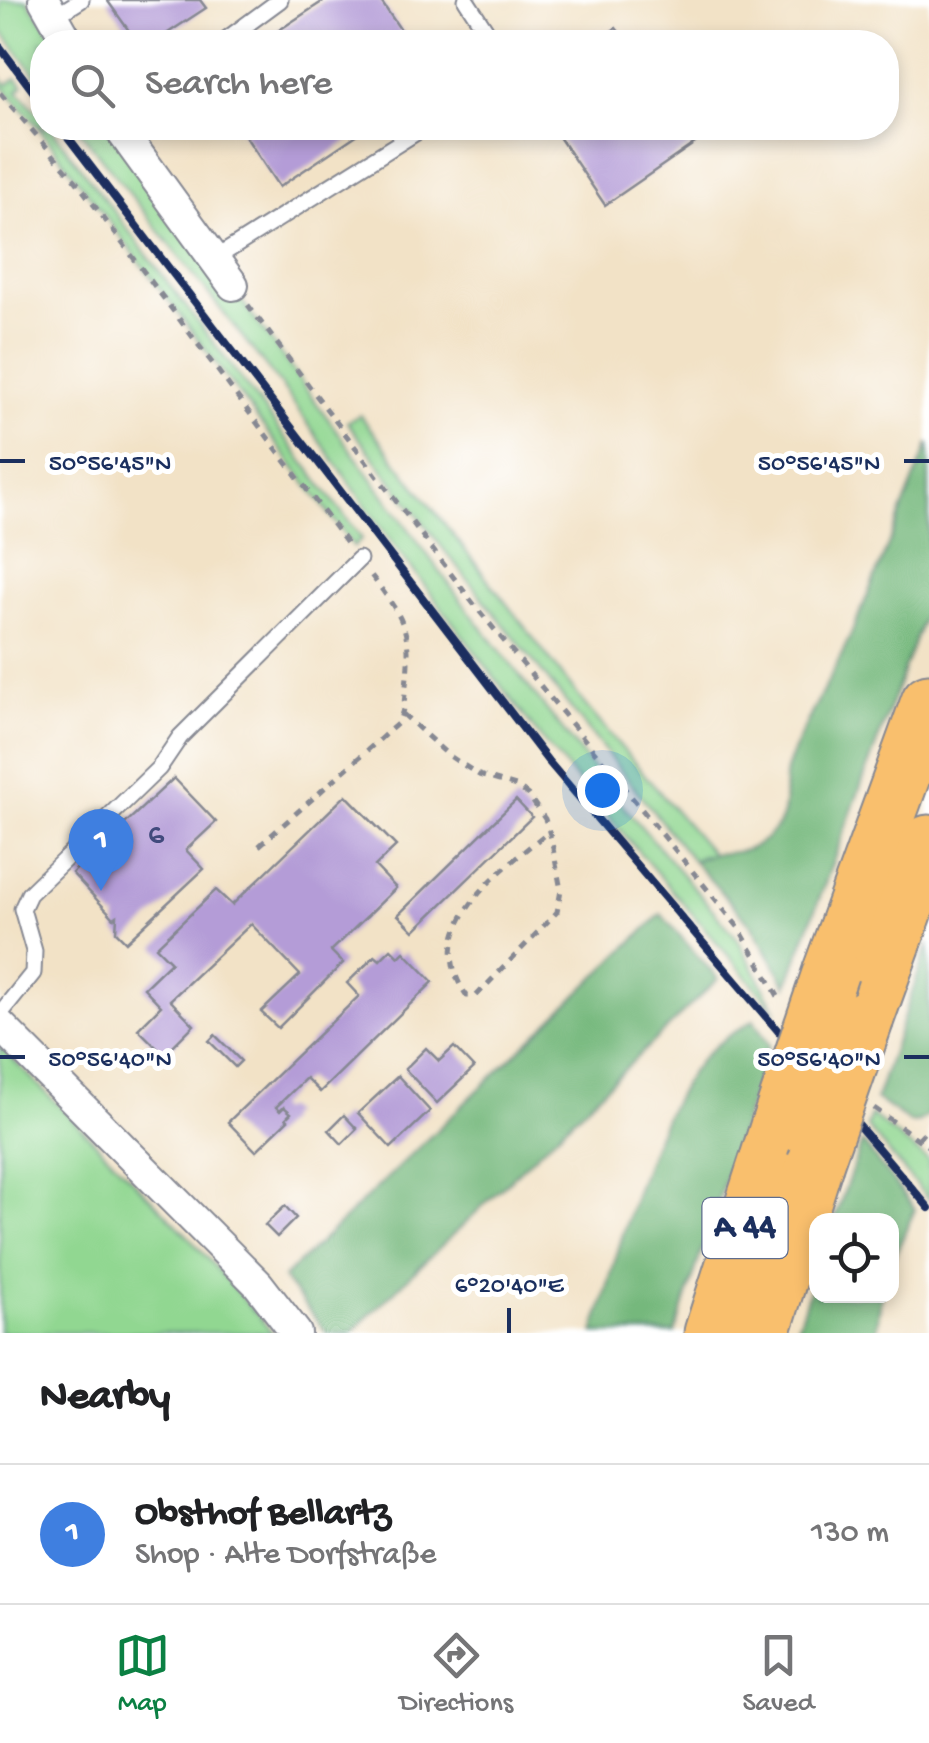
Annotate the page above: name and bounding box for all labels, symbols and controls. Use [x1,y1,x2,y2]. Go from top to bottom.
search box [30,30,899,140]
icon: search [65,58,120,113]
text: Search here [145,63,332,107]
text: 50°56'45"N [49,451,171,480]
text: 50°56'45"N [758,451,880,480]
your location [577,765,628,816]
pin: 1 [68,808,134,891]
house number: 6 [148,817,165,855]
text: 50°56'40"N [48,1047,172,1076]
text: 50°56'40"N [757,1047,881,1076]
road number: A 44 [702,1198,788,1258]
map controls [809,1213,899,1303]
button: locate [809,1213,899,1303]
text: 6°20'40"E [455,1273,565,1302]
text: Nearby [40,1374,170,1423]
text: Obsthof Bellartz [135,1493,391,1537]
text: 1 [66,1515,79,1553]
text: 130 m [811,1515,889,1553]
text: Shop · Alte Dorfstraße [135,1537,436,1575]
tab: Map [115,1628,170,1721]
tab: Directions [399,1628,513,1721]
tab: Saved [742,1628,814,1721]

